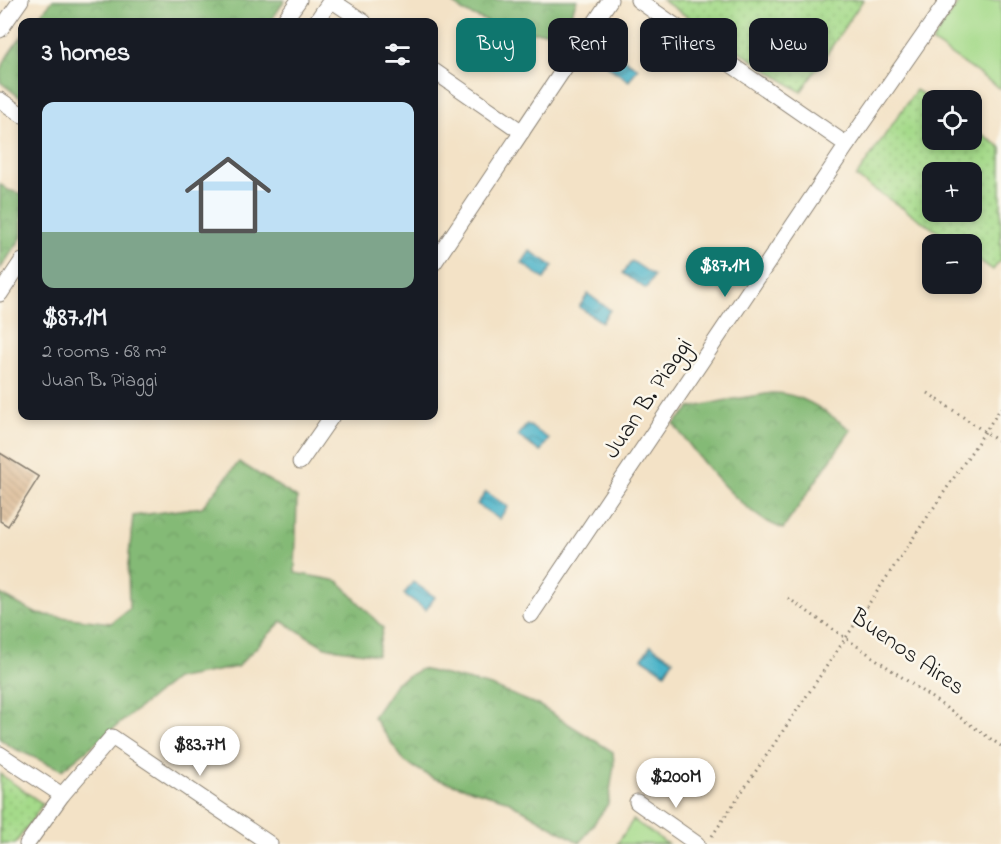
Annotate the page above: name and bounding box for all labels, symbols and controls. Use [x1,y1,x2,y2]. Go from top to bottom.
chip: Buy [456,18,536,72]
chip: Rent [548,18,628,72]
chip: Filters [640,18,737,72]
chip: New [749,18,828,72]
text: 3 homes [42,35,130,73]
icon: filters [381,38,414,71]
map controls [922,90,982,294]
button: locate [922,90,982,150]
icon: home [174,141,282,249]
button: + [922,162,982,222]
button: − [922,234,982,294]
pin: $87.1M [676,247,774,298]
text: $87.1M [700,252,750,281]
text: $87.1M [42,300,108,338]
street label: Juan B. Piaggi [596,332,702,466]
text: 2 rooms · 68 m² [42,338,167,367]
text: Juan B. Piaggi [42,367,158,396]
street label: Buenos Aires [842,600,971,705]
pin: $83.7M [151,726,249,777]
text: $83.7M [174,731,226,760]
pin: $200M [634,758,718,809]
text: $200M [650,763,702,792]

